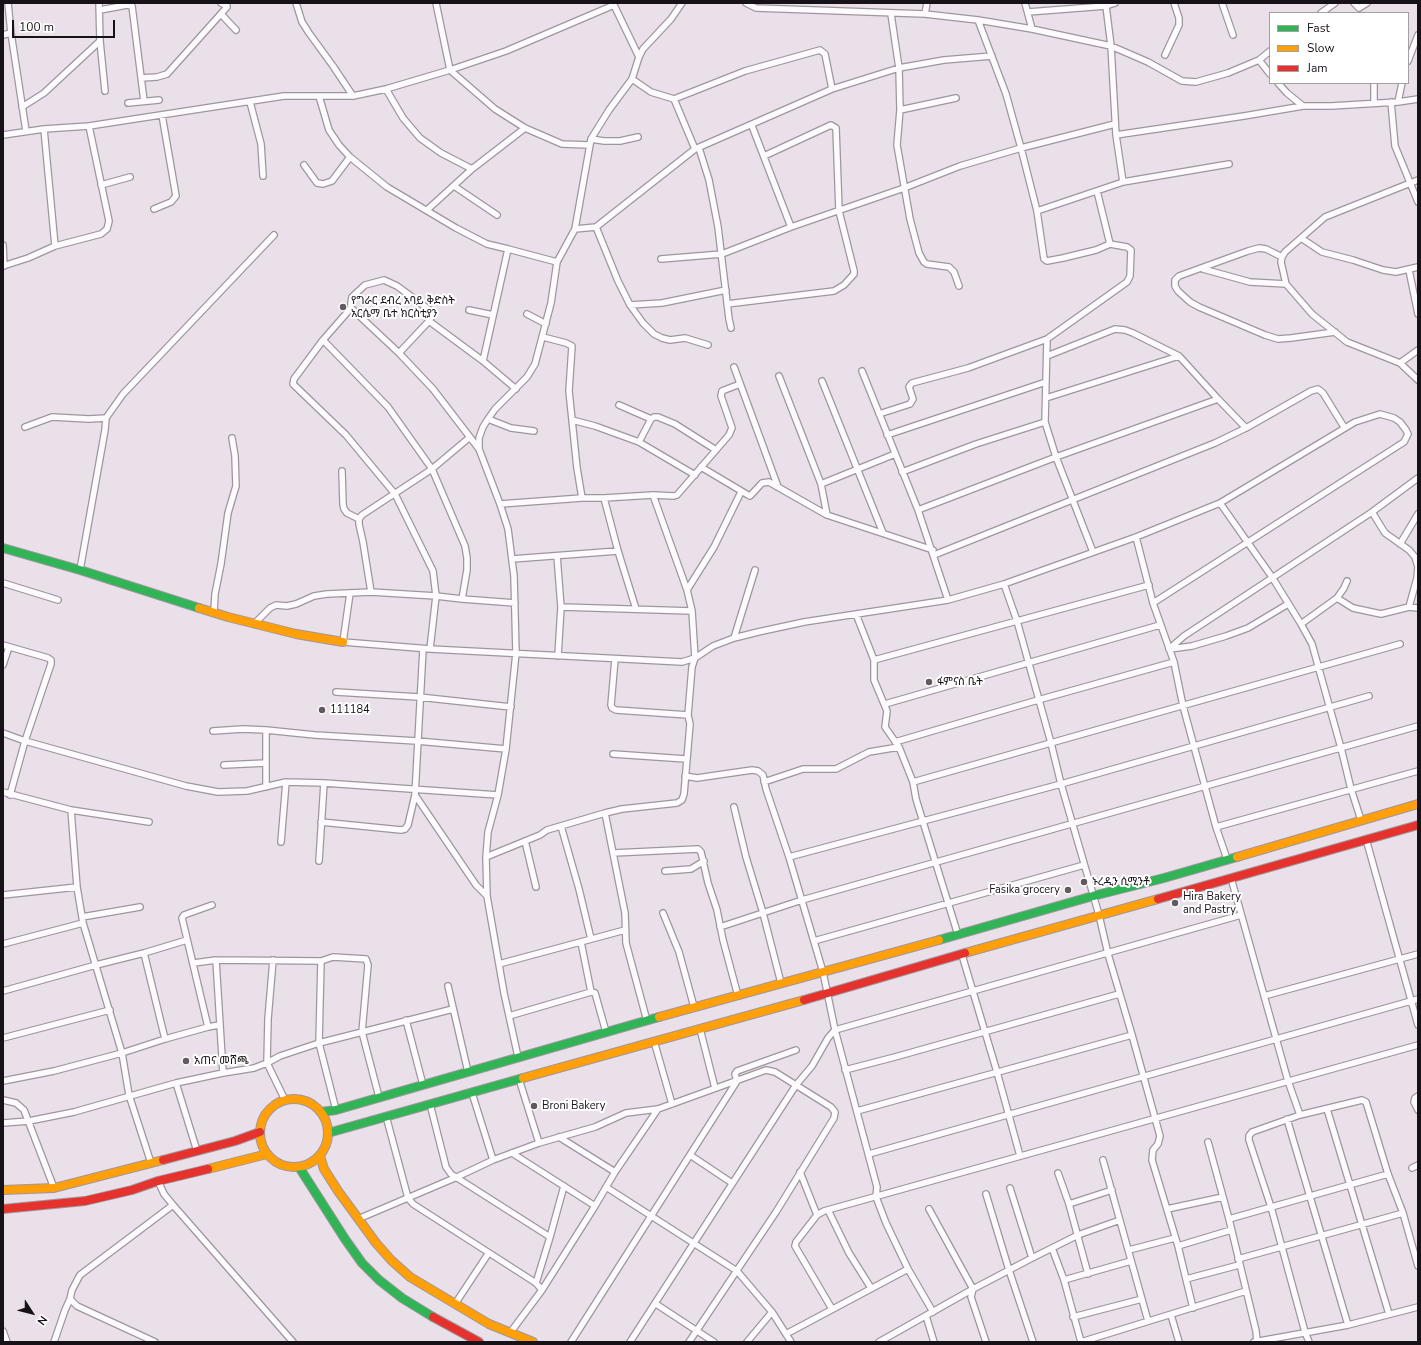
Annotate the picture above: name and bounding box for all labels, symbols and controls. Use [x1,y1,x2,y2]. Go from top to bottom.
scale bar [14,12,117,38]
legend [1269,12,1409,84]
text: 100 m [19,19,54,35]
text: Fast [1307,20,1330,36]
text: Slow [1307,40,1335,56]
text: Jam [1307,60,1328,76]
place label: የግራር ደብረ አባይ ቅድስት አርሴማ ቤተ ክርስቲያን [351,294,455,320]
marker: የግራር ደብረ አባይ ቅድስት አርሴማ ቤተ ክርስቲያን [338,302,348,312]
place label: ፋምናስ ቤት [937,675,983,689]
marker: ፋምናስ ቤት [924,677,934,687]
place label: 111184 [330,703,370,717]
marker: 111184 [317,705,327,715]
place label: ኑረዲን ሲሚንቶ [1092,875,1150,889]
marker: ኑረዲን ሲሚንቶ [1079,877,1089,887]
place label: Fasika grocery [989,883,1060,897]
marker: Fasika grocery [1063,885,1073,895]
place label: Hira Bakery and Pastry [1183,890,1241,916]
marker: Hira Bakery and Pastry [1170,898,1180,908]
place label: አጠና መሸጫ [194,1054,249,1068]
marker: አጠና መሸጫ [181,1056,191,1066]
place label: Broni Bakery [542,1099,605,1113]
marker: Broni Bakery [529,1101,539,1111]
north arrow [12,1293,52,1333]
text: N [34,1313,51,1328]

